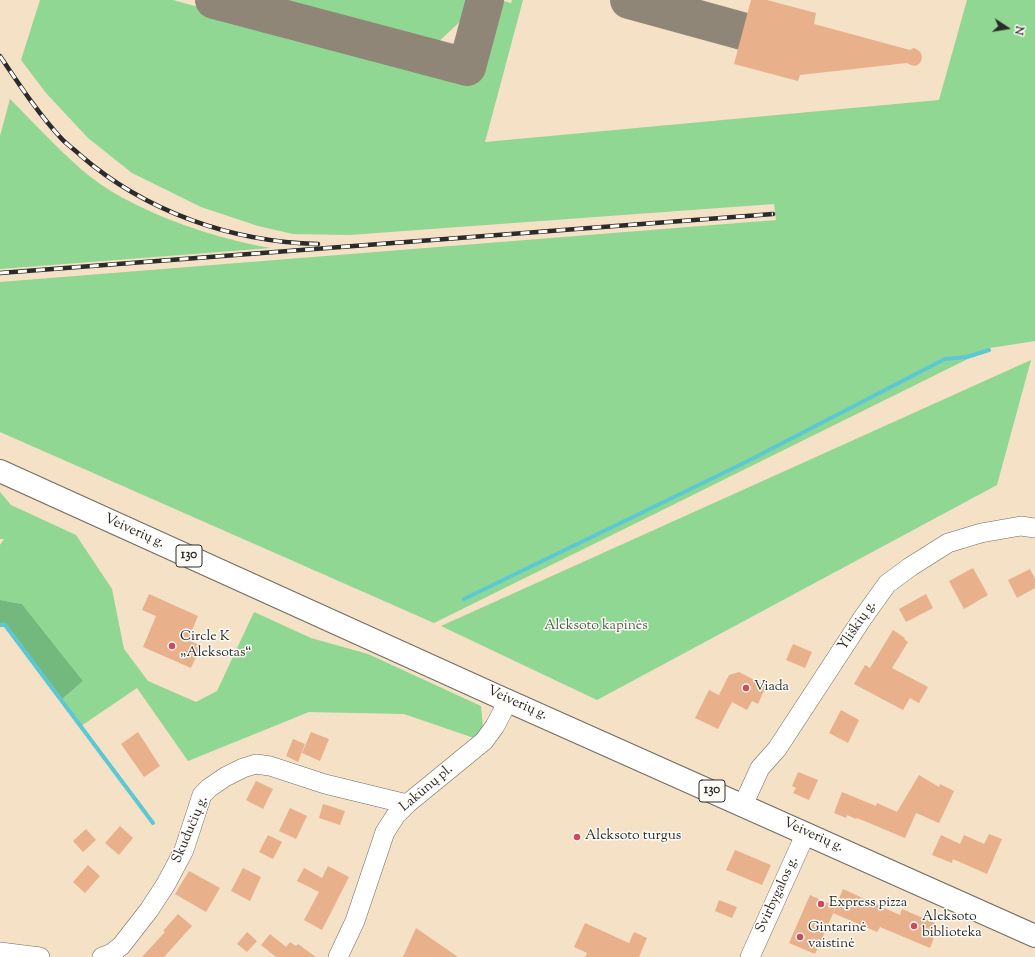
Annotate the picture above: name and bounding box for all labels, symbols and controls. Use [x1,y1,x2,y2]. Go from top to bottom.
north arrow [987,8,1027,48]
text: N [1010,25,1027,36]
street label: Veiverių g. [101,511,167,553]
road number: 130 [176,545,202,567]
street label: Yliškių g. [835,598,881,654]
park label: Aleksoto kapinės [544,619,648,635]
place label: Circle K „Aleksotas“ [180,630,251,662]
marker: Circle K „Aleksotas“ [167,641,177,651]
place label: Viada [754,680,789,696]
street label: Veiverių g. [484,683,550,725]
marker: Viada [741,683,751,693]
street label: Lakūnų pl. [397,762,457,816]
road number: 130 [699,780,725,802]
street label: Skudučių g. [169,794,213,866]
street label: Veiverių g. [780,815,846,857]
place label: Aleksoto turgus [585,829,681,845]
marker: Aleksoto turgus [572,832,582,842]
street label: Svirbygalos g. [753,854,803,936]
place label: Express pizza [829,896,907,912]
marker: Express pizza [816,899,826,909]
place label: Aleksoto biblioteka [922,910,982,942]
place label: Gintarinė vaistinė [808,921,866,954]
marker: Aleksoto biblioteka [909,921,919,931]
marker: Gintarinė vaistinė [795,932,805,942]

